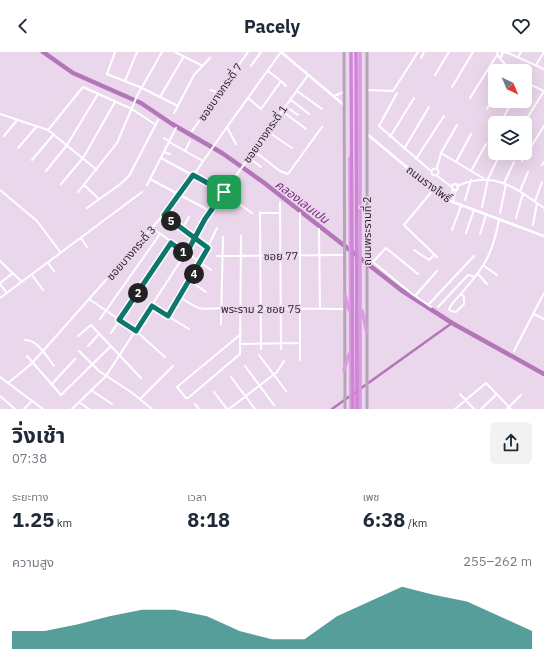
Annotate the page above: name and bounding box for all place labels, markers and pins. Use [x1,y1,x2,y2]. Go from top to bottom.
pin [207,175,241,209]
pin: 5 [161,211,181,231]
pin: 1 [173,242,193,262]
pin: 4 [184,264,204,284]
pin: 2 [128,283,148,303]

